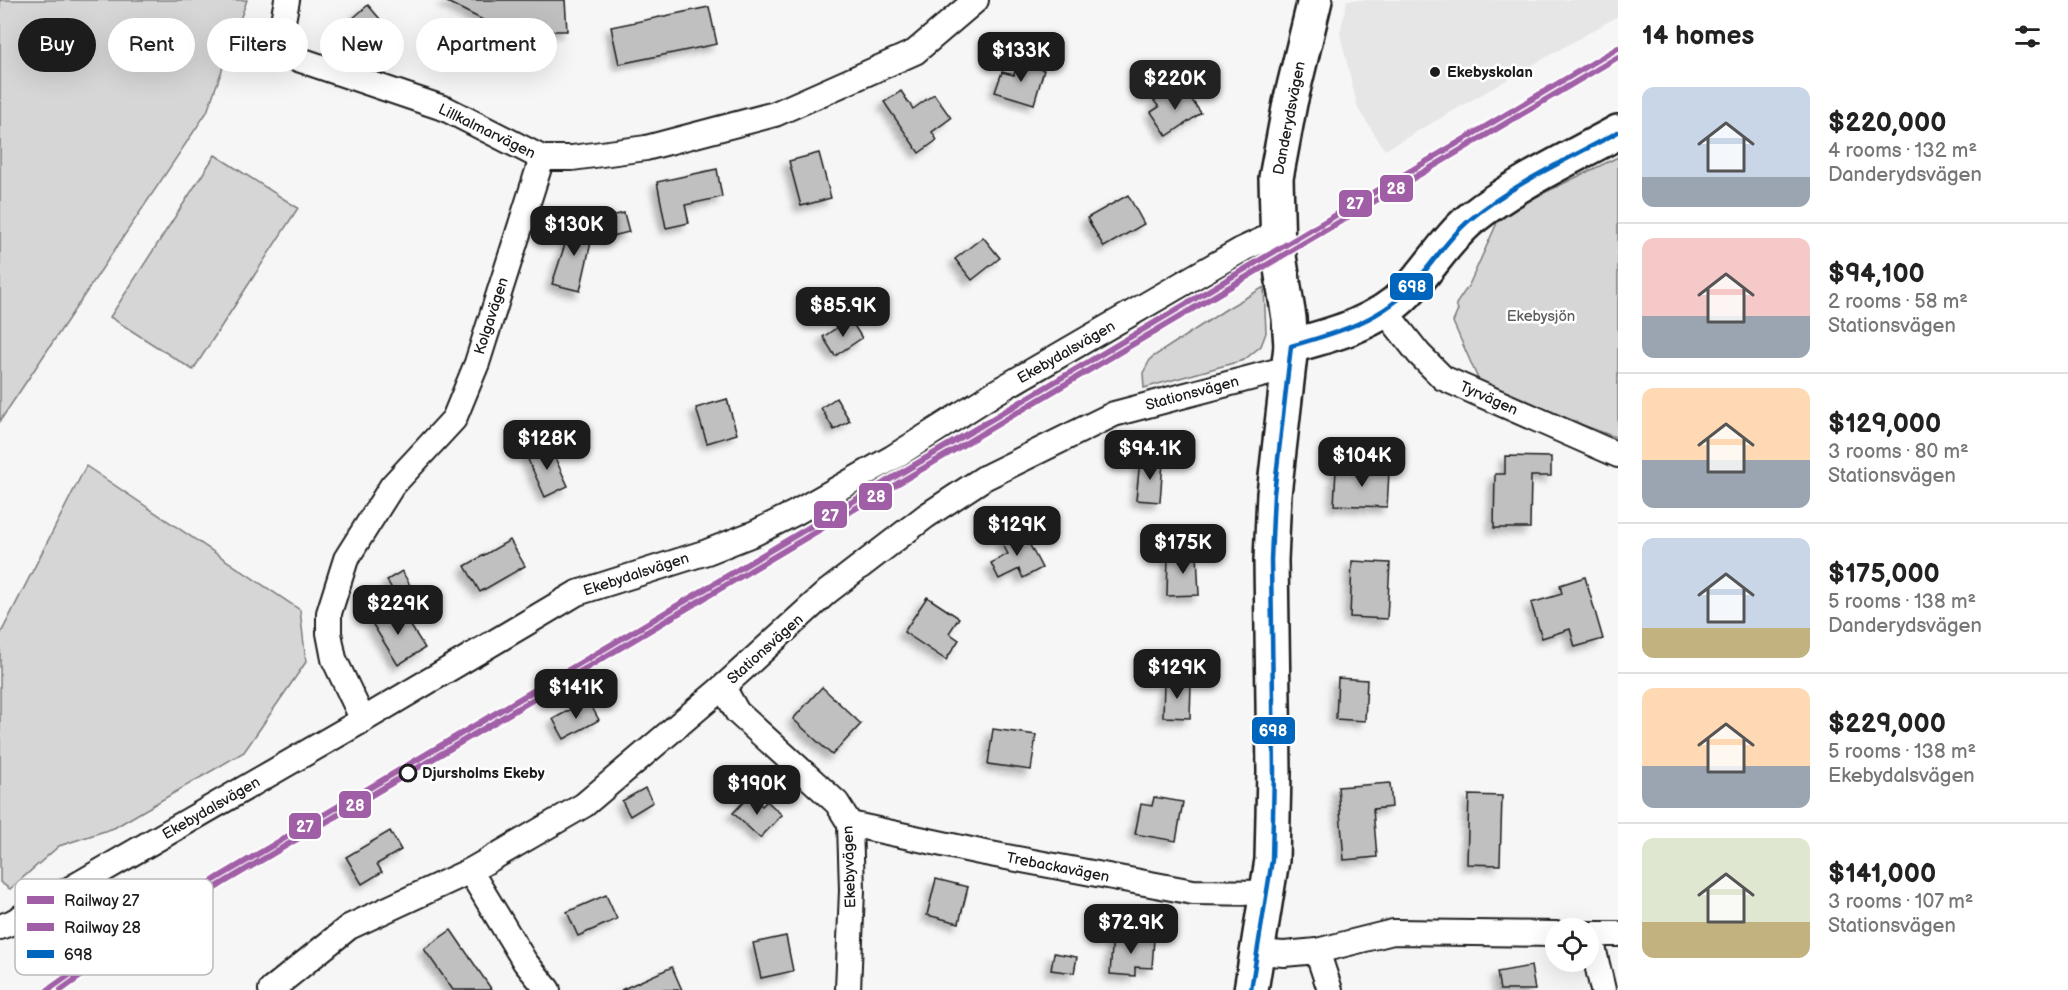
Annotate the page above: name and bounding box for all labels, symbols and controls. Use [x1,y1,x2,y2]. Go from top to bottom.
chip: Buy [18,18,96,72]
chip: Rent [108,18,195,72]
chip: Filters [207,18,308,72]
chip: New [320,18,404,72]
chip: Apartment [416,18,557,72]
icon: filters [2011,20,2044,53]
text: 14 homes [1642,21,1754,52]
pin: $133K [979,32,1063,83]
text: $133K [992,39,1050,63]
pin: $220K [1133,60,1217,111]
street label: Danderydsvägen [1269,60,1310,176]
place label: Ekebyskolan [1447,63,1533,82]
marker: Ekebyskolan [1428,65,1442,79]
text: $220K [1144,67,1206,91]
street label: Lillkalmarvägen [435,100,538,163]
text: $220,000 [1828,108,1946,139]
icon: home [1690,111,1762,183]
text: 4 rooms · 132 m² [1828,139,1977,163]
text: Danderydsvägen [1828,163,1982,187]
line badge: 28 [1379,174,1414,203]
text: 28 [1386,180,1406,199]
line badge: 27 [1338,189,1373,218]
text: 27 [1346,195,1364,214]
pin: $130K [532,206,616,257]
text: $130K [544,213,604,237]
text: $94,100 [1828,259,1925,290]
icon: home [1690,262,1762,334]
line badge: 698 [1389,272,1434,301]
street label: Kolgavägen [470,275,513,357]
text: 698 [1398,278,1426,297]
pin: $85.9K [794,287,892,338]
text: 2 rooms · 58 m² [1828,290,1968,314]
text: $85.9K [810,294,876,318]
park label: Ekebysjön [1507,307,1575,326]
text: Stationsvägen [1828,314,1956,338]
street label: Ekebydalsvägen [1014,317,1119,388]
street label: Stationsvägen [1143,372,1241,415]
street label: Tyrvägen [1457,377,1521,420]
text: $129,000 [1828,409,1941,440]
icon: home [1690,412,1762,484]
pin: $128K [505,420,589,471]
text: $128K [517,427,577,451]
pin: $94.1K [1101,430,1199,481]
text: $94.1K [1118,437,1182,461]
pin: $104K [1320,437,1404,488]
text: 3 rooms · 80 m² [1828,440,1969,464]
text: $104K [1332,444,1392,468]
text: Stationsvägen [1828,464,1956,488]
line badge: 28 [858,482,893,511]
text: 28 [866,488,886,507]
line badge: 27 [813,500,848,529]
pin: $129K [975,506,1059,557]
text: 27 [821,507,839,526]
text: $129K [988,513,1046,537]
pin: $175K [1141,524,1225,575]
text: $175K [1154,531,1212,555]
street label: Ekebydalsvägen [581,548,691,600]
text: $175,000 [1828,559,1940,590]
icon: home [1690,562,1762,634]
pin: $229K [356,585,440,636]
text: 5 rooms · 138 m² [1828,590,1976,614]
text: $229K [367,592,429,616]
street label: Stationsvägen [723,610,807,688]
text: Danderydsvägen [1828,614,1982,638]
pin: $129K [1135,649,1219,700]
text: $129K [1148,656,1206,680]
pin: $141K [534,669,618,720]
text: $141K [549,676,604,700]
text: $229,000 [1828,709,1946,740]
icon: home [1690,712,1762,784]
line badge: 698 [1251,716,1296,745]
text: 698 [1259,722,1287,741]
text: 5 rooms · 138 m² [1828,740,1976,764]
marker: Djursholms Ekeby [399,764,417,782]
place label: Djursholms Ekeby [422,764,545,783]
text: Ekebydalsvägen [1828,764,1975,788]
pin: $190K [715,765,799,816]
text: $190K [727,772,787,796]
street label: Ekebydalsvägen [159,773,264,844]
line badge: 28 [338,790,372,819]
text: 28 [345,797,365,816]
line badge: 27 [288,812,322,840]
text: 27 [296,818,314,837]
street label: Ekebyvägen [839,825,860,909]
street label: Trebackavägen [1005,848,1111,887]
text: $141,000 [1828,859,1936,890]
icon: home [1690,862,1762,934]
legend [15,879,213,975]
text: 3 rooms · 107 m² [1828,890,1973,914]
text: Railway 27 [64,892,139,911]
pin: $72.9K [1082,904,1180,955]
text: $72.9K [1098,911,1164,935]
text: Stationsvägen [1828,914,1956,938]
map controls [1545,918,1599,972]
button: locate [1545,918,1599,972]
text: Railway 28 [64,919,141,938]
text: 698 [64,946,92,965]

